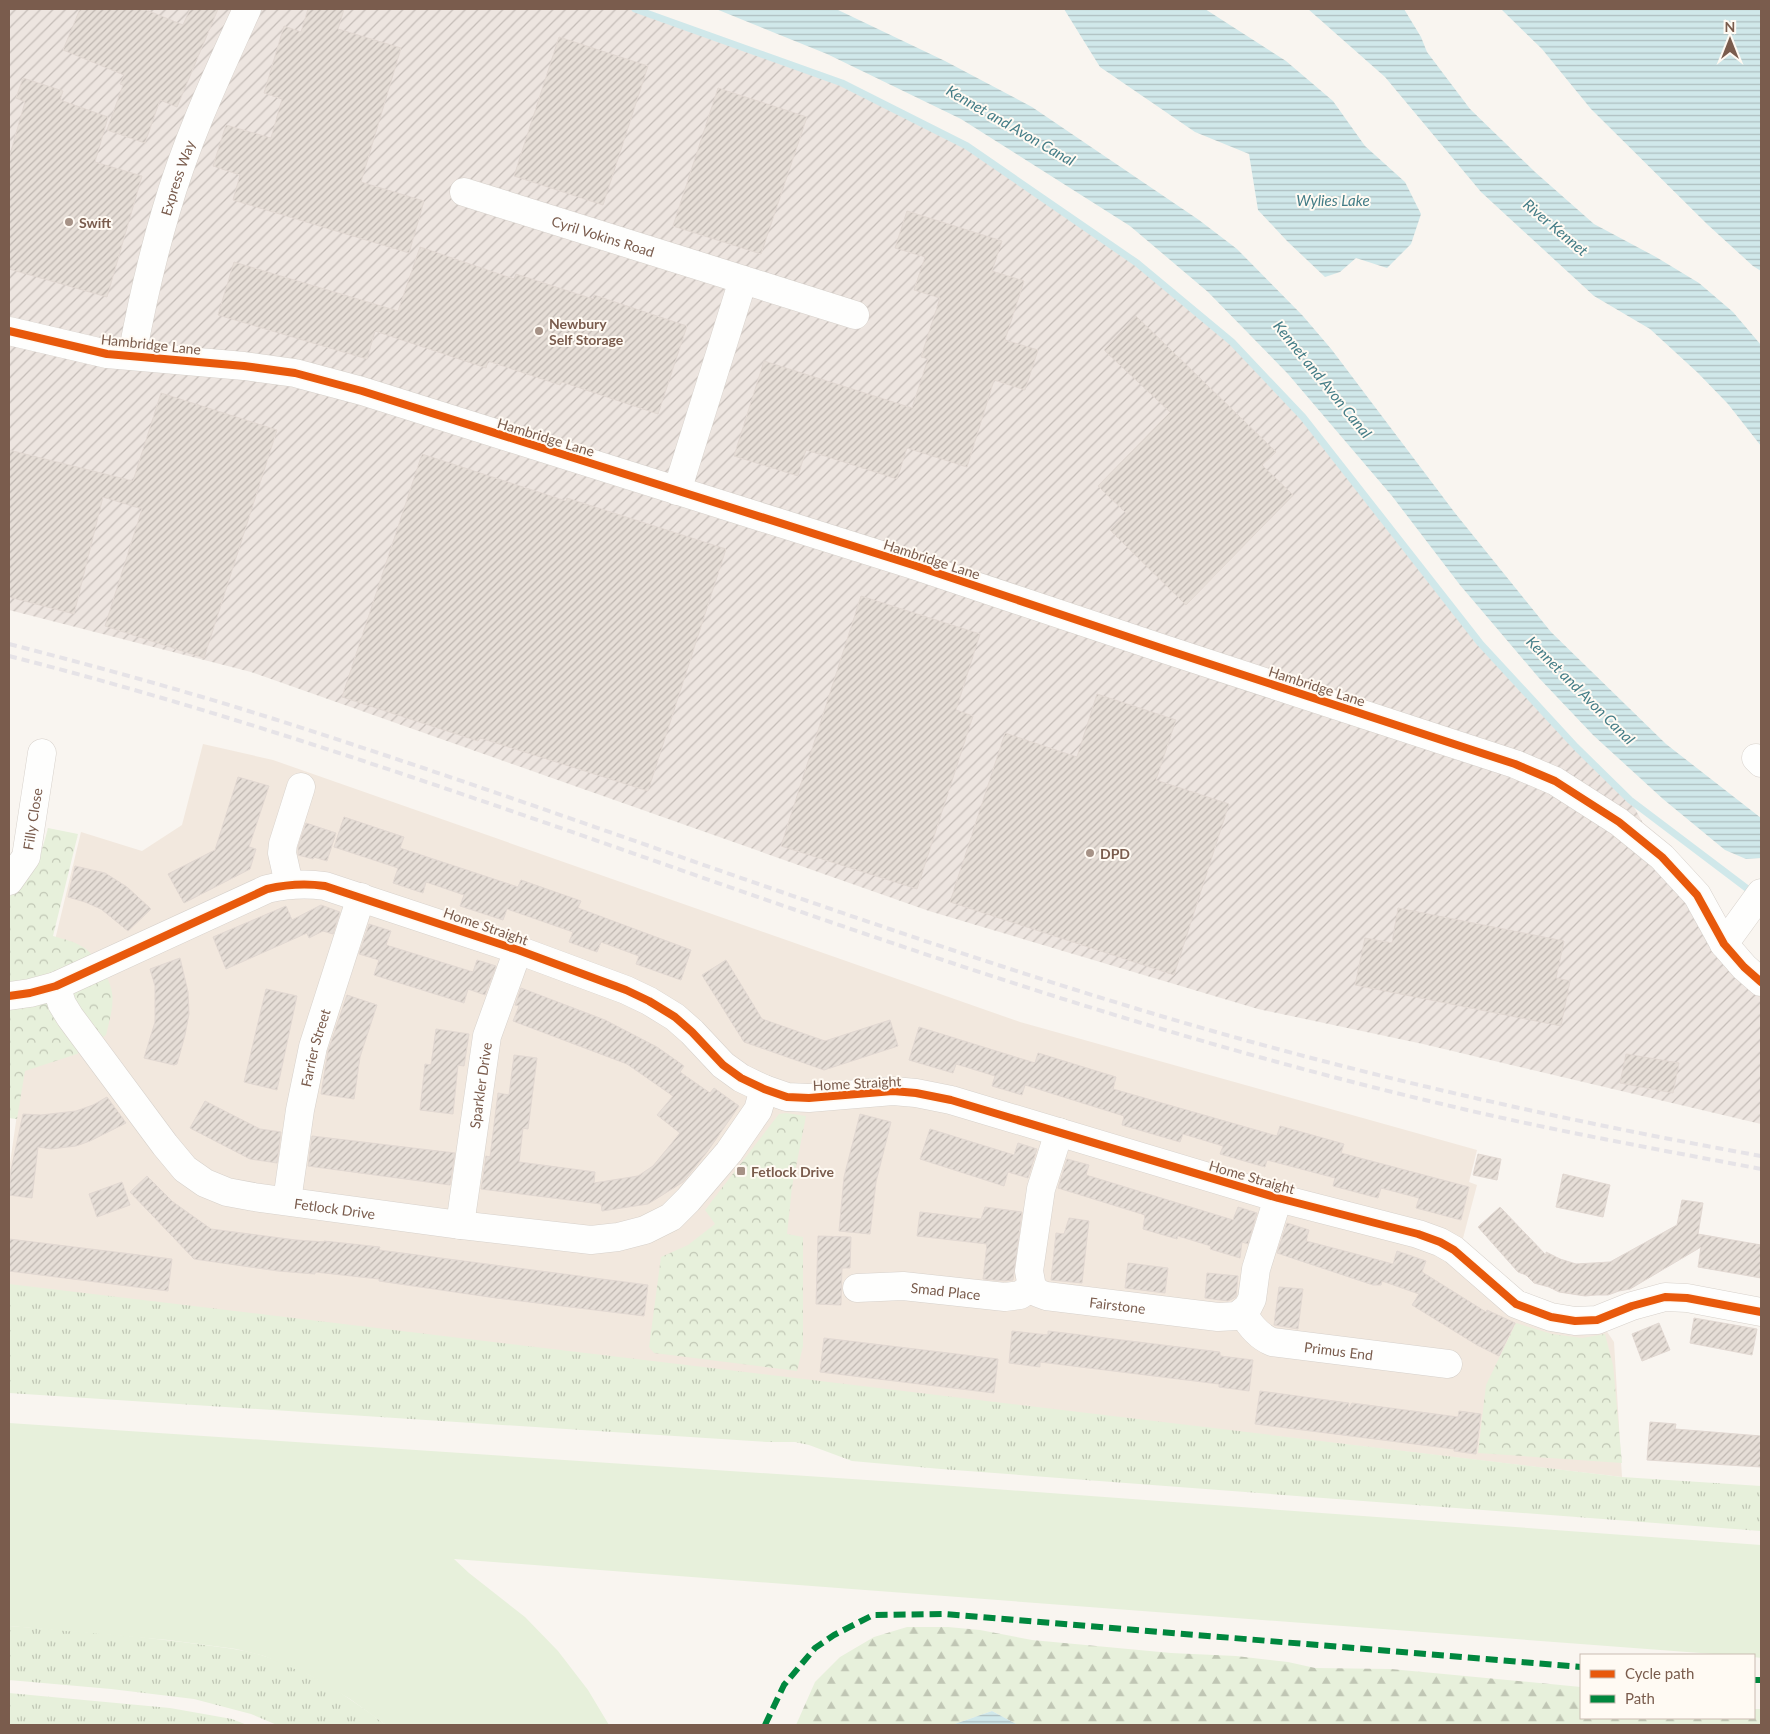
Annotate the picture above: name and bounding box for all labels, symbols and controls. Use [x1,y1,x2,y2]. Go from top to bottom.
north arrow [1705,15,1755,65]
text: N [1725,18,1735,35]
water label: Kennet and Avon Canal [944,81,1079,169]
street label: Express Way [157,137,198,217]
water label: Wylies Lake [1296,191,1370,209]
water label: River Kennet [1520,195,1593,260]
street label: Cyril Vokins Road [550,212,657,260]
place label: Swift [79,214,111,231]
marker: Swift [63,216,75,228]
place label: Newbury Self Storage [549,315,624,348]
water label: Kennet and Avon Canal [1270,317,1376,442]
marker: Newbury Self Storage [533,325,545,337]
street label: Hambridge Lane [100,330,202,358]
street label: Hambridge Lane [495,414,597,460]
street label: Hambridge Lane [882,535,982,583]
water label: Kennet and Avon Canal [1523,632,1639,748]
street label: Hambridge Lane [1267,662,1367,710]
street label: Filly Close [19,787,45,851]
place label: DPD [1100,845,1130,862]
marker: DPD [1084,847,1096,859]
street label: Home Straight [441,904,531,948]
street label: Farrier Street [297,1006,333,1088]
street label: Sparkler Drive [465,1041,495,1130]
street label: Home Straight [812,1072,902,1094]
street label: Home Straight [1207,1157,1297,1197]
place label: Fetlock Drive [751,1163,835,1180]
marker: Fetlock Drive [735,1165,747,1177]
street label: Fetlock Drive [293,1194,376,1222]
street label: Smad Place [910,1278,981,1303]
street label: Fairstone [1088,1293,1147,1317]
street label: Primus End [1303,1338,1374,1363]
legend [1580,1654,1755,1719]
text: Cycle path [1625,1664,1694,1682]
text: Path [1625,1689,1655,1707]

